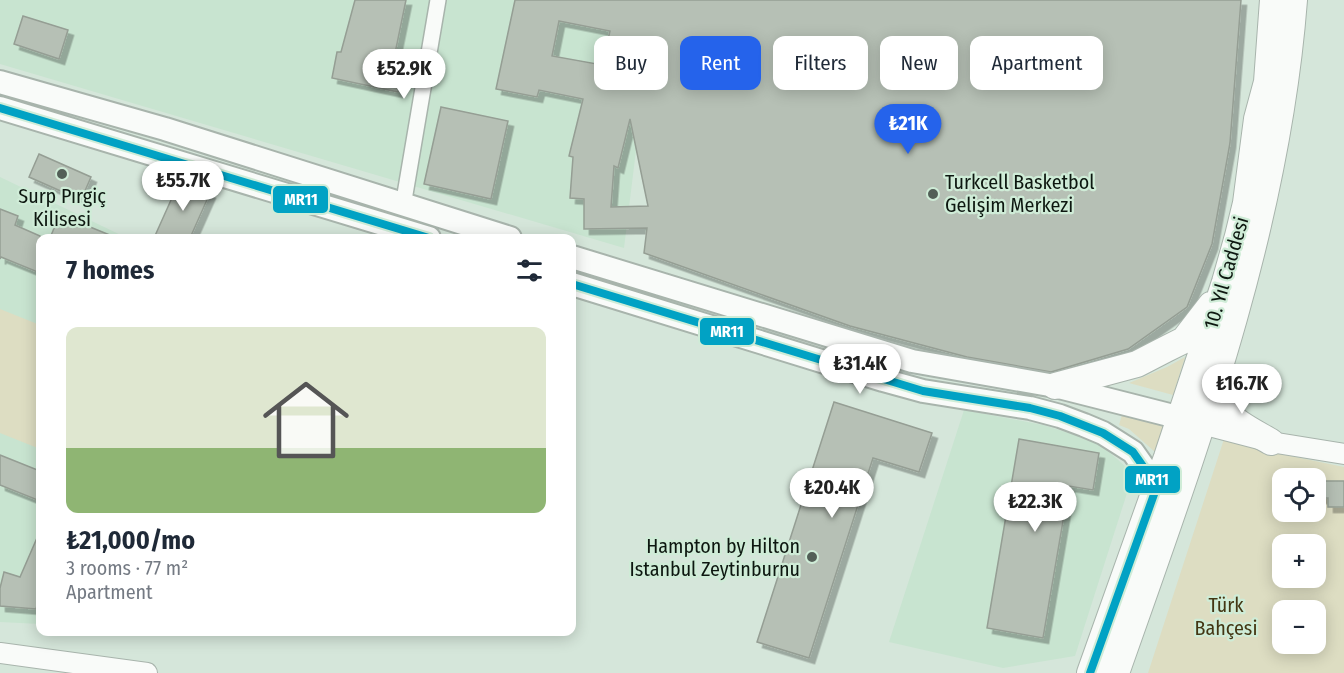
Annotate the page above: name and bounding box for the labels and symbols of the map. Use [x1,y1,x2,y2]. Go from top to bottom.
pin: ₺52.9K [355,49,453,100]
pin: ₺21K [872,104,944,155]
pin: ₺55.7K [134,161,232,212]
marker: Surp Pırgiç Kilisesi [55,167,69,181]
place label: Turkcell Basketbol Gelişim Merkezi [945,170,1095,218]
place label: Surp Pırgiç Kilisesi [18,184,106,231]
line badge: MR11 [272,185,329,214]
marker: Turkcell Basketbol Gelişim Merkezi [926,187,940,201]
text: MR11 [284,190,318,209]
street label: 10. Yıl Caddesi [1199,214,1253,332]
line badge: MR11 [699,317,755,346]
text: MR11 [710,322,744,341]
pin: ₺31.4K [811,344,909,395]
pin: ₺16.7K [1193,364,1291,415]
line badge: MR11 [1124,465,1181,494]
pin: ₺20.4K [783,468,881,519]
text: MR11 [1135,470,1169,489]
pin: ₺22.3K [986,482,1084,533]
place label: Hampton by Hilton Istanbul Zeytinburnu [629,534,800,581]
marker: Hampton by Hilton Istanbul Zeytinburnu [805,550,819,564]
park label: Türk Bahçesi [1195,593,1257,640]

